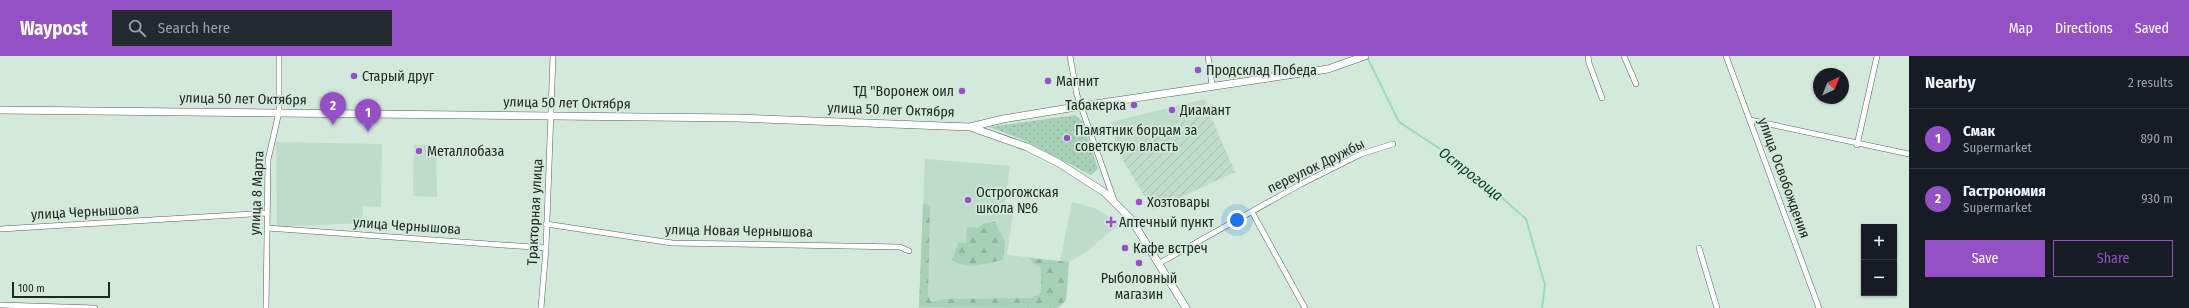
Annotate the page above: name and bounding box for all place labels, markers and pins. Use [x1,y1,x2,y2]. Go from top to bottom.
place label: Продсклад Победа [1206,62,1317,79]
marker: Продсклад Победа [1193,65,1203,75]
place label: Старый друг [362,68,435,85]
marker: Старый друг [349,71,359,81]
place label: Магнит [1056,73,1099,90]
marker: Магнит [1043,76,1053,86]
place label: ТД "Воронеж оил [853,83,954,100]
marker: ТД "Воронеж оил [957,86,967,96]
pin: 2 [320,92,346,125]
place label: Табакерка [1065,97,1126,114]
pin: 1 [355,99,381,132]
marker: Табакерка [1129,100,1139,110]
place label: Диамант [1179,102,1231,119]
marker: Диамант [1167,105,1177,115]
place label: Памятник борцам за советскую власть [1075,122,1197,155]
marker: Памятник борцам за советскую власть [1062,133,1072,143]
place label: Металлобаза [427,143,504,160]
marker: Металлобаза [414,146,424,156]
place label: Острогожская школа №6 [976,184,1059,217]
place label: Хозтовары [1147,194,1210,211]
marker: Острогожская школа №6 [963,195,973,205]
marker: Хозтовары [1134,197,1144,207]
place label: Аптечный пункт [1119,214,1214,231]
marker: Аптечный пункт [1106,217,1116,227]
place label: Кафе встреч [1133,240,1208,257]
marker: Кафе встреч [1120,243,1130,253]
marker: Рыболовный магазин [1134,258,1144,268]
place label: Рыболовный магазин [1101,270,1177,303]

